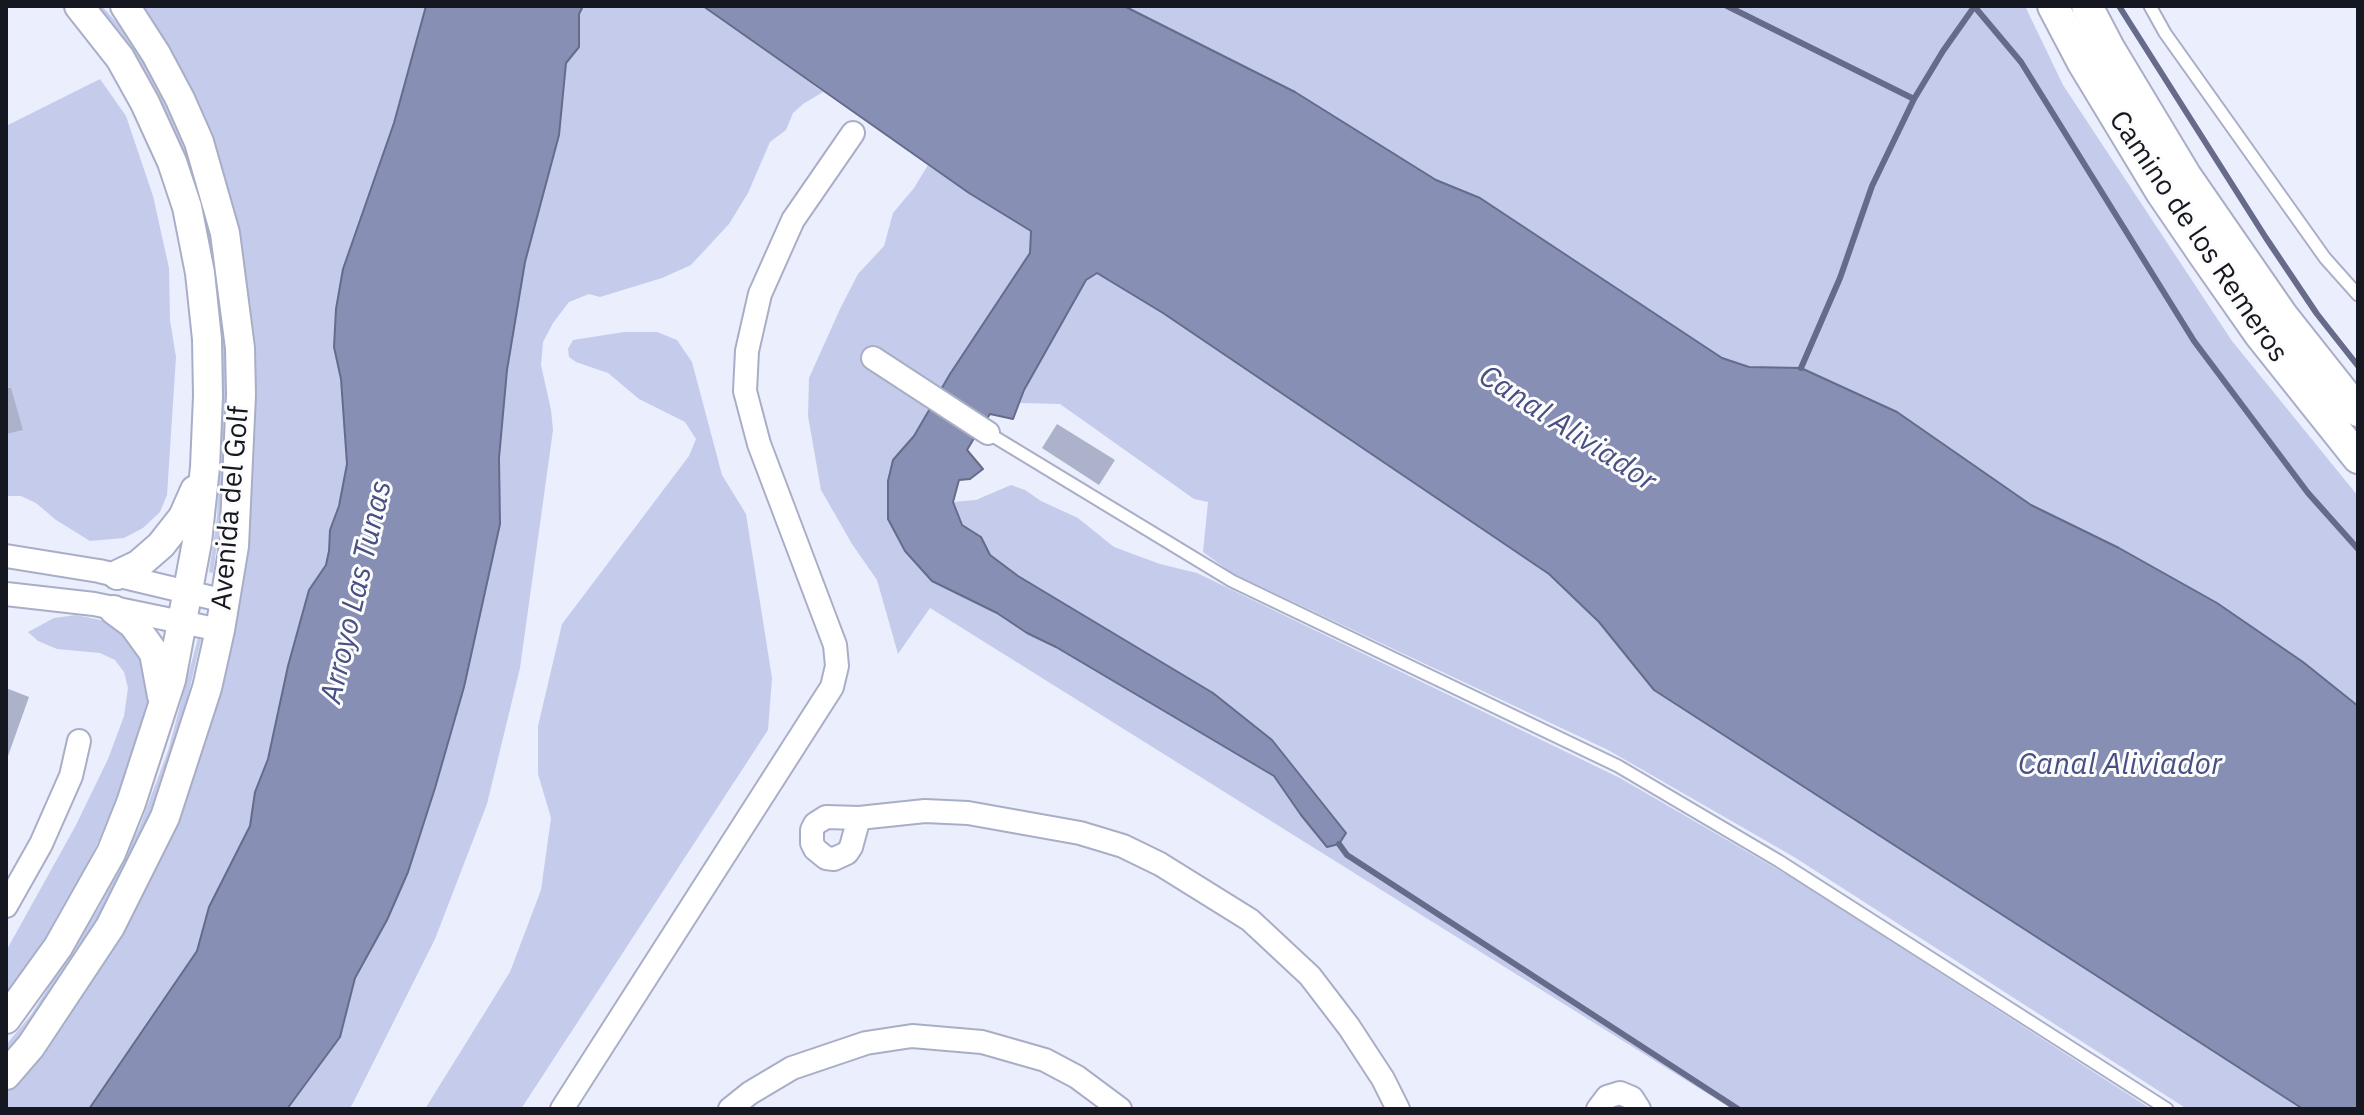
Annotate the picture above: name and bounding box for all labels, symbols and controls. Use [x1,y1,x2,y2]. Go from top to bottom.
street label: Camino de los Remeros [2101,105,2295,369]
water label: Canal Aliviador [1472,358,1662,500]
street label: Avenida del Golf [205,405,257,611]
water label: Arroyo Las Tunas [314,477,400,707]
water label: Canal Aliviador [2018,747,2222,783]

